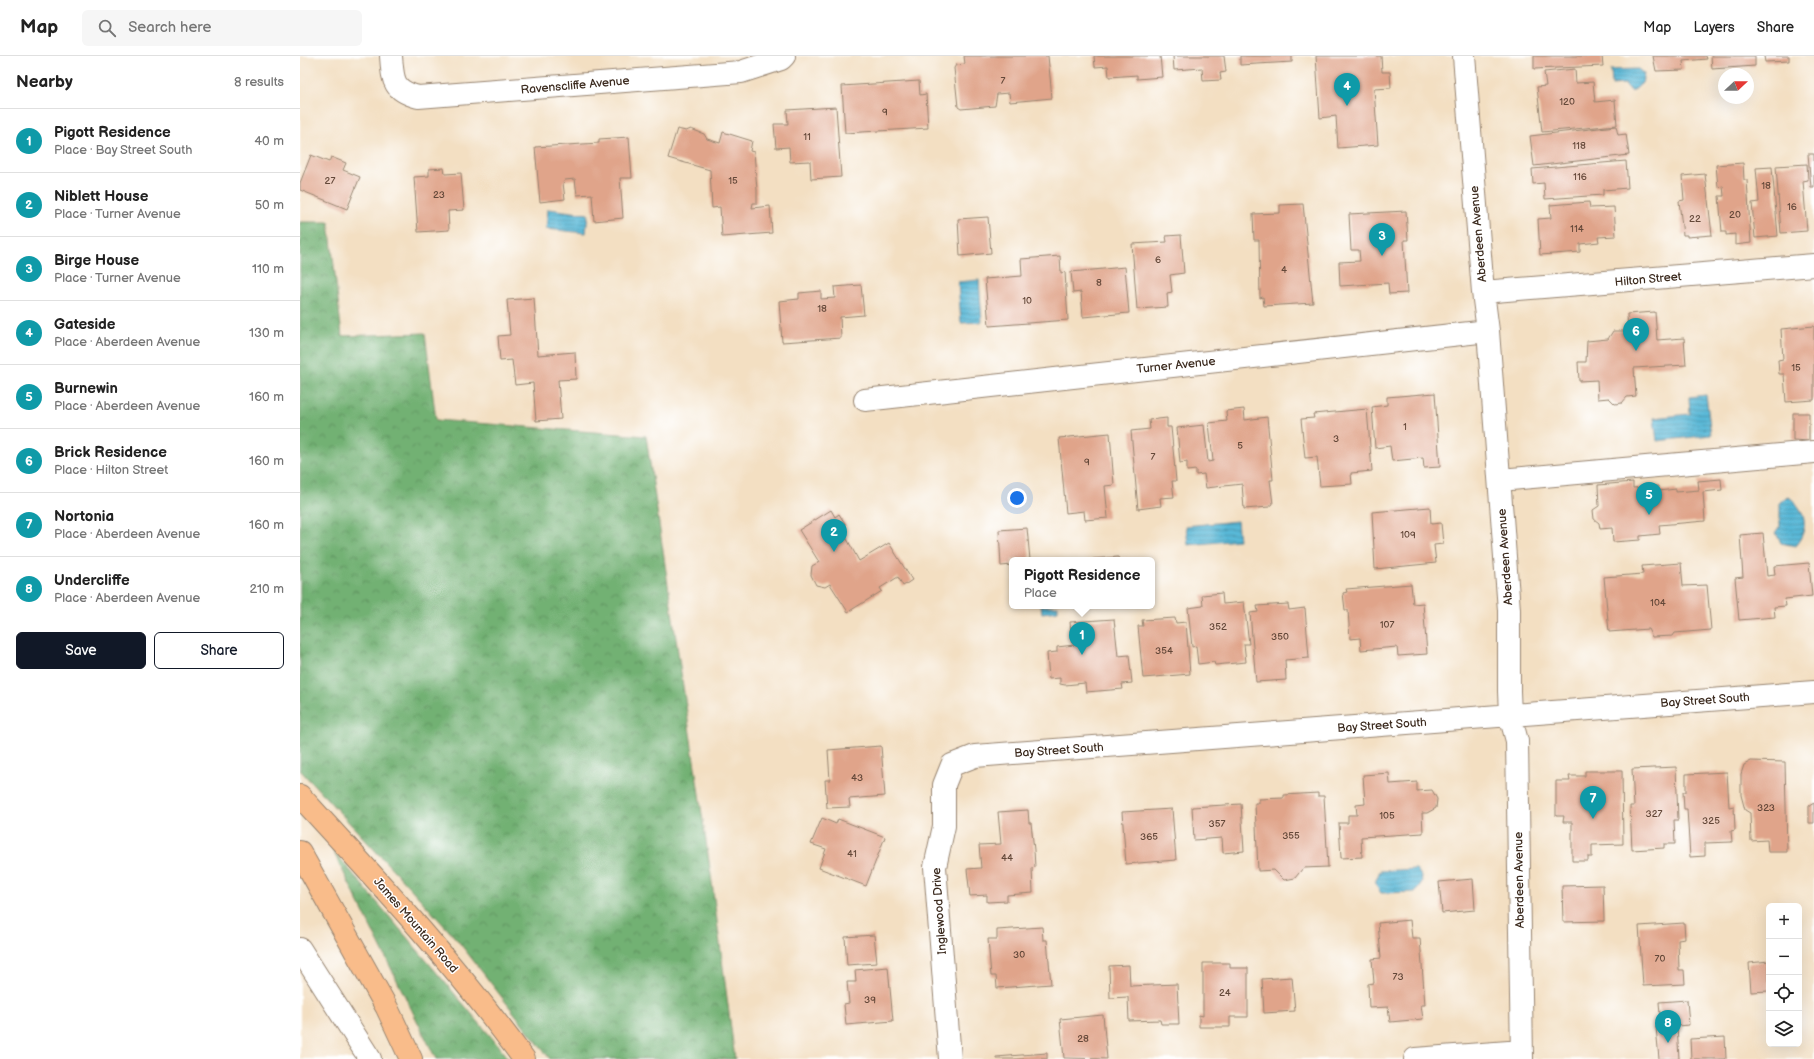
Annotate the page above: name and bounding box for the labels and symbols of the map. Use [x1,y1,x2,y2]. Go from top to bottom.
north arrow [1718,68,1754,104]
street label: Ravenscliffe Avenue [520,73,630,98]
pin: 4 [1334,73,1360,106]
house number: 7 [1001,75,1006,87]
house number: 120 [1559,96,1575,108]
house number: 9 [882,106,888,118]
house number: 11 [803,131,811,143]
house number: 118 [1572,140,1586,152]
house number: 116 [1573,171,1587,183]
house number: 27 [325,175,335,187]
house number: 15 [728,175,738,187]
house number: 18 [1761,180,1771,192]
street label: Aberdeen Avenue [1467,185,1490,283]
house number: 23 [433,189,445,201]
house number: 16 [1787,201,1797,213]
house number: 20 [1729,209,1741,221]
house number: 22 [1689,213,1701,225]
pin: 3 [1369,223,1395,256]
house number: 114 [1570,223,1584,235]
house number: 6 [1155,254,1161,266]
house number: 4 [1281,264,1287,276]
street label: Hilton Street [1614,269,1682,290]
house number: 8 [1096,277,1102,289]
house number: 10 [1022,295,1032,307]
house number: 18 [817,303,827,315]
pin: 6 [1623,318,1649,351]
street label: Turner Avenue [1136,354,1216,377]
house number: 15 [1791,362,1801,374]
house number: 1 [1403,421,1407,433]
house number: 3 [1333,433,1339,445]
house number: 5 [1237,440,1243,452]
house number: 7 [1151,451,1156,463]
house number: 9 [1084,456,1090,468]
pin: 5 [1636,482,1662,515]
your location [1007,488,1027,508]
street label: Aberdeen Avenue [1495,508,1516,606]
pin: 2 [821,519,847,552]
house number: 109 [1400,529,1416,541]
house number: 104 [1650,597,1666,609]
house number: 107 [1380,619,1394,631]
house number: 352 [1209,621,1227,633]
pin: 1 [1069,622,1095,655]
house number: 350 [1271,631,1289,643]
house number: 354 [1155,645,1173,657]
street label: Bay Street South [1660,690,1751,711]
street label: Bay Street South [1337,715,1428,736]
street label: Bay Street South [1014,740,1105,761]
house number: 43 [851,772,863,784]
pin: 7 [1580,786,1606,819]
house number: 323 [1757,802,1775,814]
house number: 327 [1646,808,1663,820]
house number: 105 [1379,810,1395,822]
house number: 325 [1702,815,1720,827]
house number: 357 [1209,818,1225,830]
house number: 355 [1282,830,1300,842]
house number: 365 [1140,831,1158,843]
street label: Aberdeen Avenue [1511,832,1528,928]
house number: 41 [847,848,857,860]
house number: 44 [1001,852,1013,864]
street label: Inglewood Drive [929,867,950,955]
street label: James Mountain Road [370,875,461,976]
house number: 30 [1013,949,1025,961]
house number: 70 [1655,953,1666,965]
house number: 73 [1392,971,1404,983]
house number: 24 [1219,987,1231,999]
house number: 39 [864,994,876,1006]
pin: 8 [1655,1010,1681,1043]
house number: 28 [1077,1033,1089,1045]

